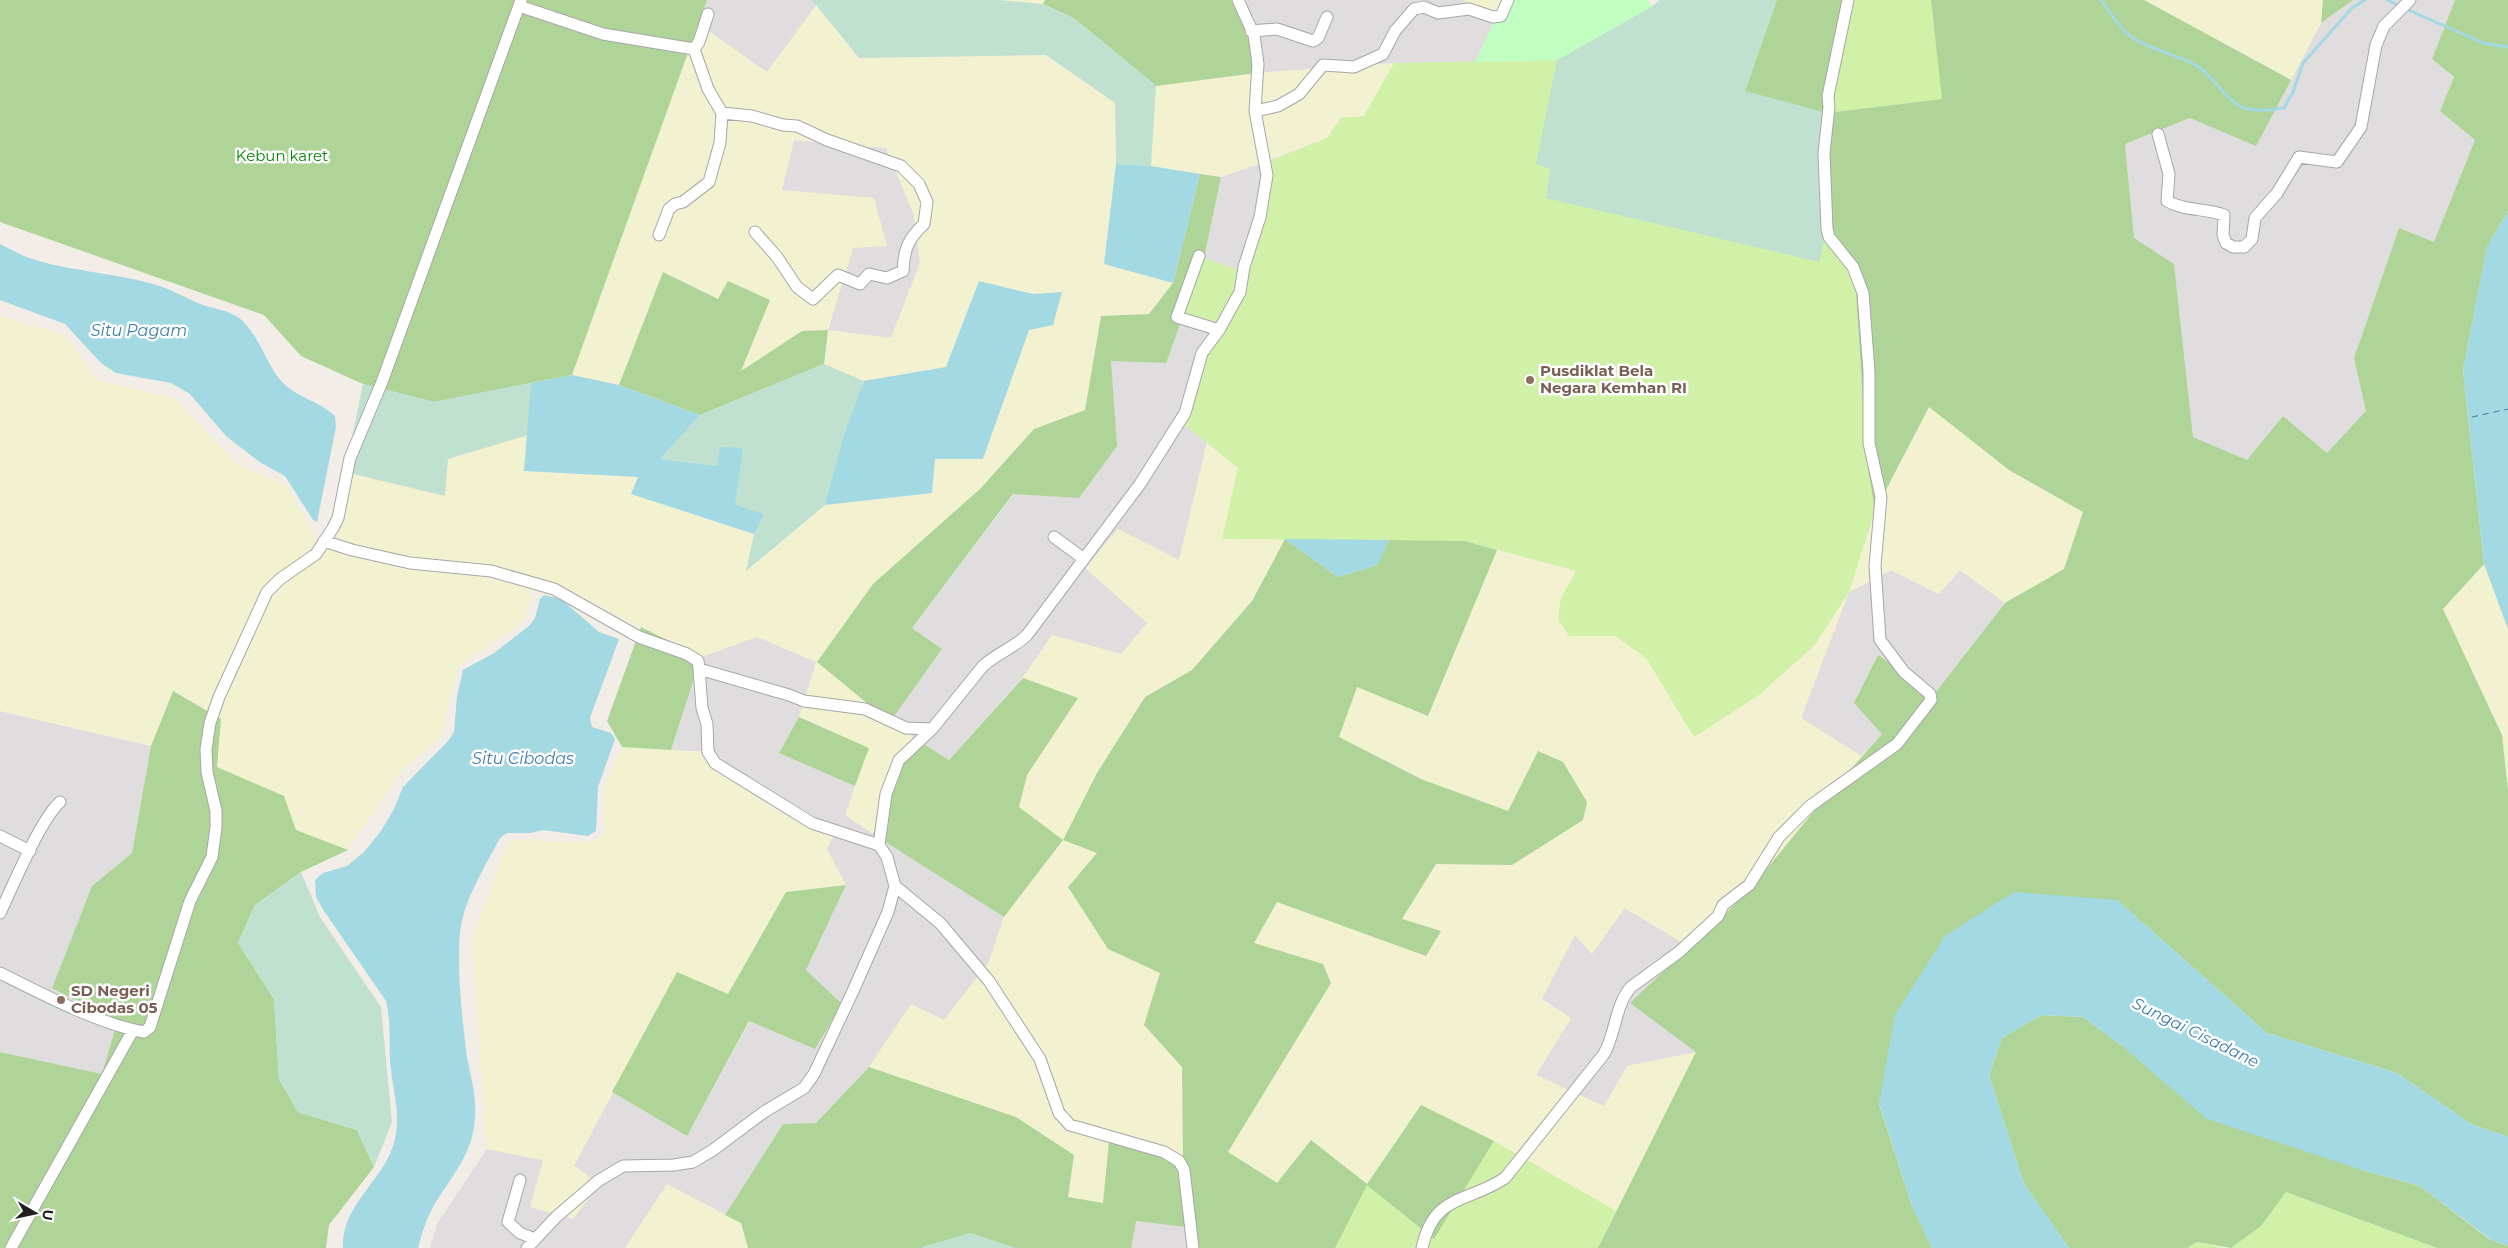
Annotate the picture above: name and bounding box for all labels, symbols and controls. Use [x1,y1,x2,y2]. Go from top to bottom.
park label: Kebun karet [236,146,328,165]
water label: Situ Pagam [91,321,187,340]
place label: Pusdiklat Bela Negara Kemhan RI [1540,361,1687,397]
marker: Pusdiklat Bela Negara Kemhan RI [1524,374,1536,386]
water label: Situ Cibodas [472,749,574,768]
place label: SD Negeri Cibodas 05 [71,981,158,1017]
marker: SD Negeri Cibodas 05 [55,994,67,1006]
water label: Sungai Cisadane [2129,994,2262,1071]
north arrow [10,1188,60,1238]
text: U [38,1208,58,1222]

